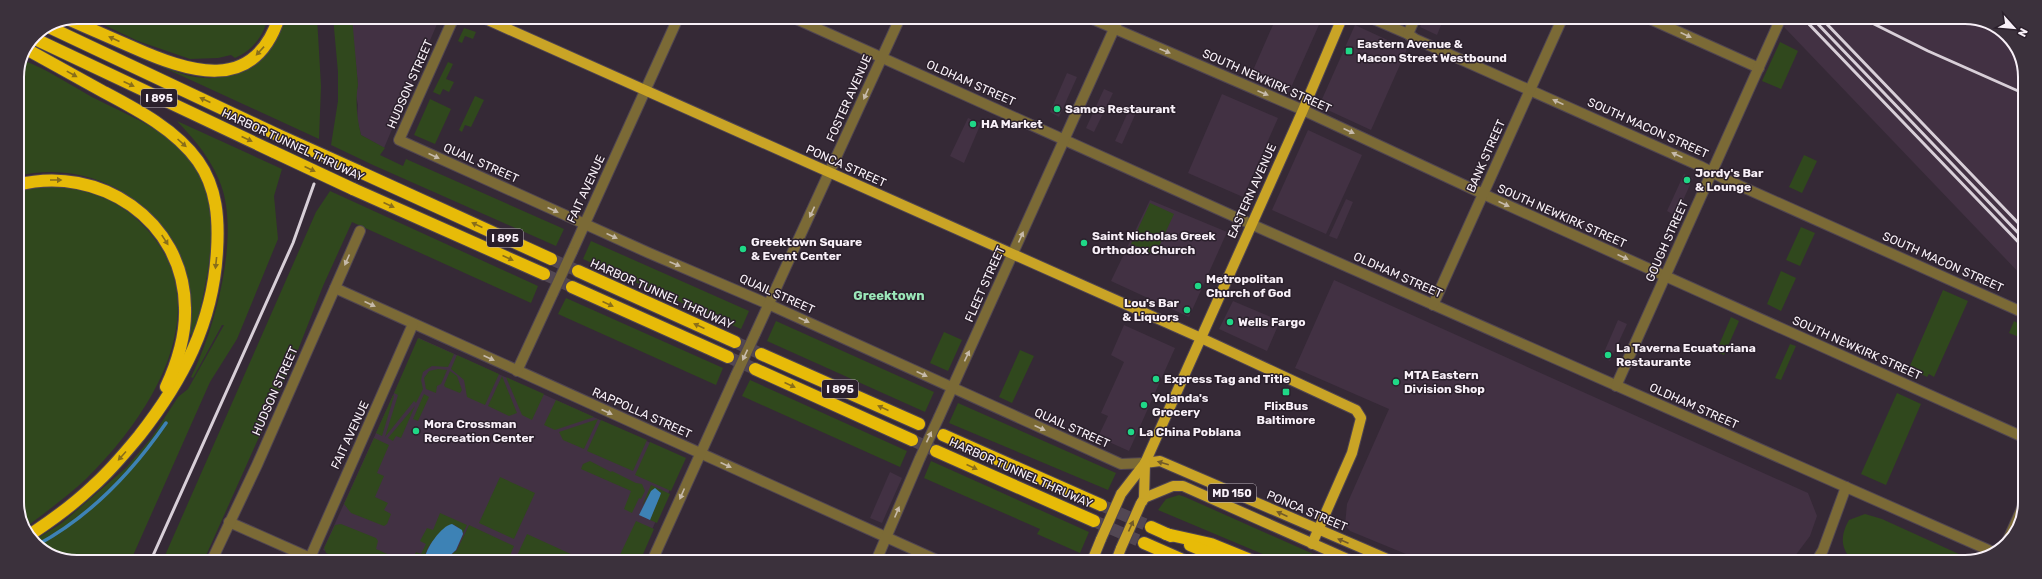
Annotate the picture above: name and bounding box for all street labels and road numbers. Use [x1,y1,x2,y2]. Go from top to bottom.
street label: HUDSON STREET [384,37,436,131]
street label: SOUTH NEWKIRK STREET [1200,46,1334,116]
street label: FOSTER AVENUE [824,52,874,144]
street label: OLDHAM STREET [924,57,1018,109]
road number: I 895 [141,89,177,107]
street label: SOUTH MACON STREET [1585,95,1711,161]
street label: HARBOR TUNNEL THRUWAY [220,106,367,184]
street label: BANK STREET [1464,117,1508,194]
street label: QUAIL STREET [441,140,521,186]
street label: EASTERN AVENUE [1225,141,1279,241]
street label: PONCA STREET [804,142,888,190]
street label: FAIT AVENUE [564,153,608,225]
street label: SOUTH NEWKIRK STREET [1495,181,1629,251]
street label: GOUGH STREET [1643,198,1691,284]
road number: I 895 [487,229,523,247]
street label: SOUTH MACON STREET [1880,229,2006,295]
street label: FLEET STREET [962,244,1008,324]
street label: OLDHAM STREET [1351,249,1445,301]
street label: HARBOR TUNNEL THRUWAY [588,256,736,332]
street label: QUAIL STREET [737,271,817,317]
street label: SOUTH NEWKIRK STREET [1790,313,1924,383]
street label: HUDSON STREET [249,344,301,438]
road number: I 895 [822,380,858,398]
street label: OLDHAM STREET [1647,380,1741,432]
street label: RAPPOLLA STREET [590,385,694,441]
street label: FAIT AVENUE [328,399,372,471]
street label: QUAIL STREET [1032,405,1112,451]
street label: HARBOR TUNNEL THRUWAY [947,435,1095,511]
road number: MD 150 [1208,484,1256,502]
street label: PONCA STREET [1264,488,1350,534]

